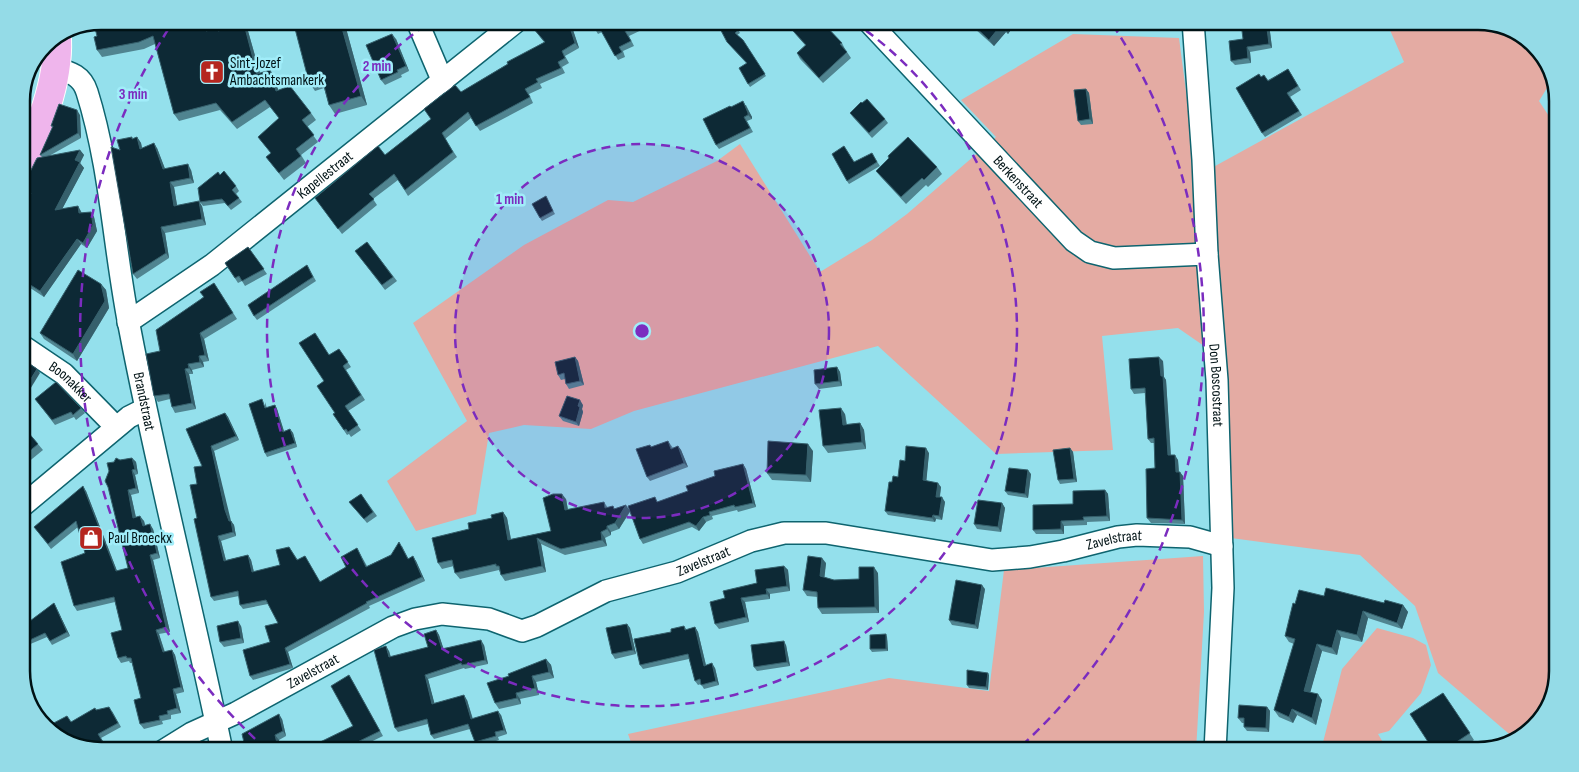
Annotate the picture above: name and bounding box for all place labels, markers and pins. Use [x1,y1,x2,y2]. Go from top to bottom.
place label: Sint-Jozef Ambachtsmankerk [229,54,324,90]
church icon: Sint-Jozef Ambachtsmankerk [199,59,225,85]
centre of rings [633,322,651,340]
shop icon: Paul Broeckx [78,525,104,551]
place label: Paul Broeckx [108,529,172,548]

